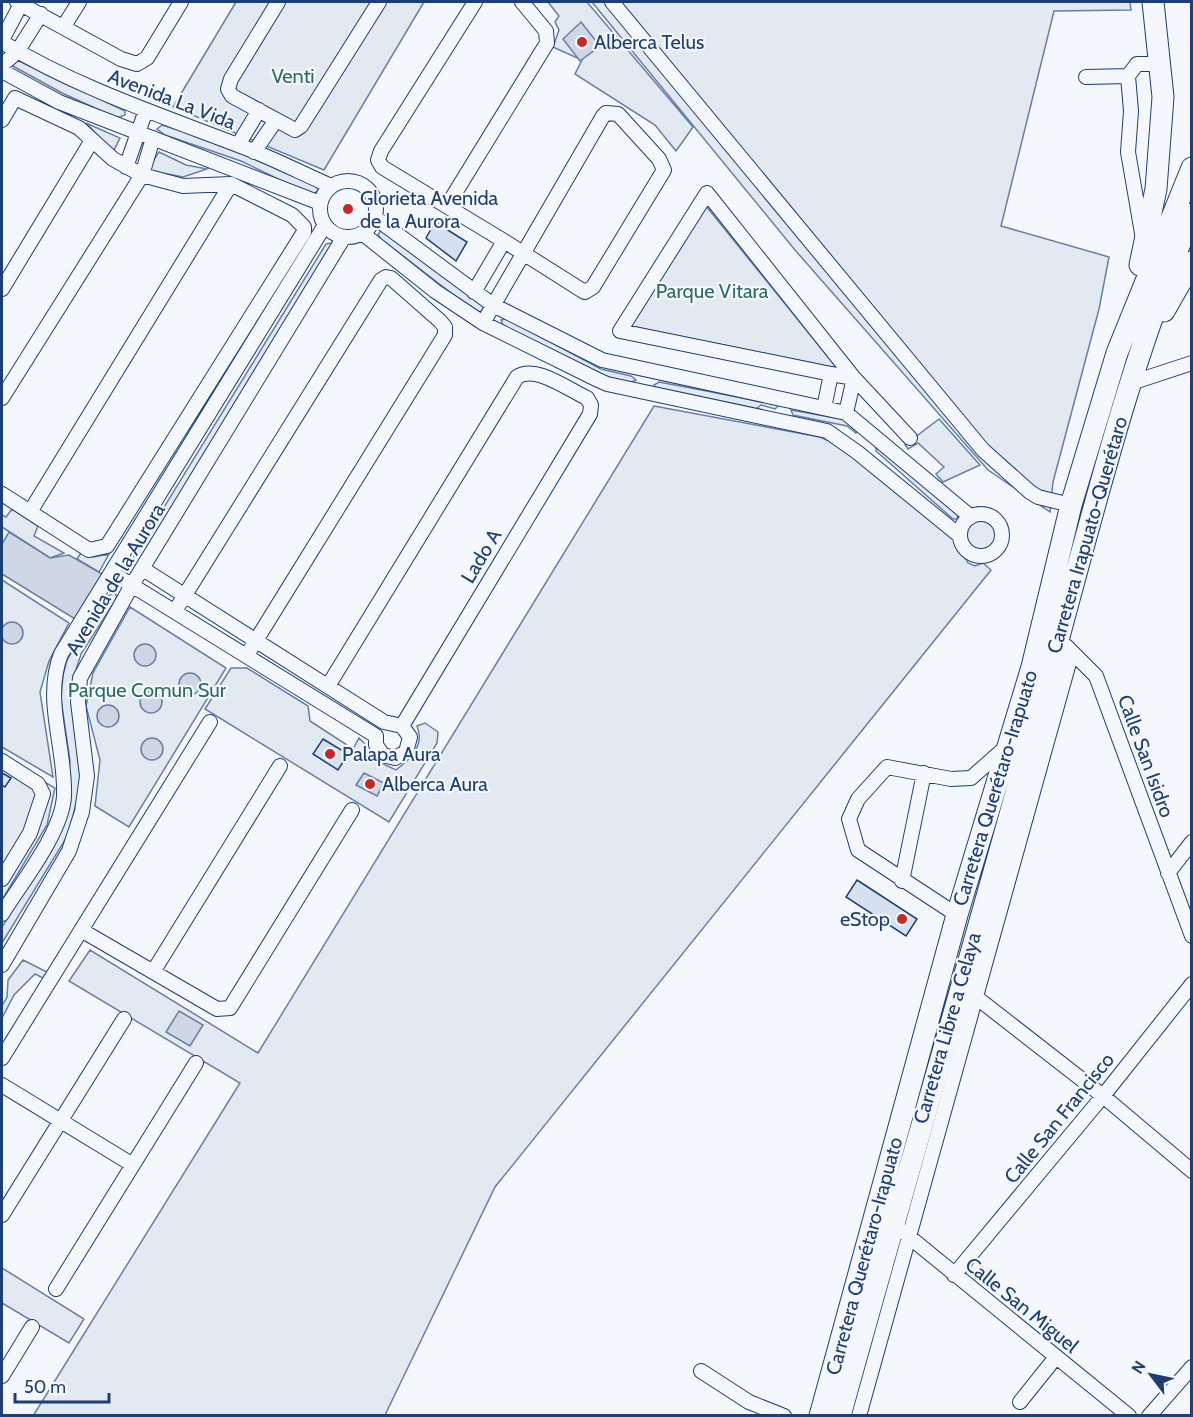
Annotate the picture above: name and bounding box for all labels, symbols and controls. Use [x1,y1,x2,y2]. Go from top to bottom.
place label: Alberca Telus [594,30,704,54]
marker: Alberca Telus [575,35,589,49]
street label: Avenida La Vida [105,64,239,134]
park label: Venti [271,64,315,88]
place label: Glorieta Avenida de la Aurora [360,186,499,233]
marker: Glorieta Avenida de la Aurora [341,202,355,216]
park label: Parque Vitara [656,279,769,303]
street label: Carretera Irapuato-Querétaro [1042,414,1132,656]
street label: Avenida de la Aurora [60,499,170,659]
street label: Lado A [456,524,507,587]
street label: Carretera Querétaro-Irapuato [948,667,1042,909]
park label: Parque Comun Sur [68,678,227,702]
street label: Calle San Isidro [1113,691,1179,821]
place label: Palapa Aura [342,742,441,766]
marker: Palapa Aura [323,747,337,761]
place label: Alberca Aura [382,772,488,796]
marker: Alberca Aura [363,777,377,791]
place label: eStop [840,907,890,931]
marker: eStop [895,912,909,926]
street label: Carretera Libre a Celaya [908,929,986,1126]
street label: Calle San Francisco [999,1048,1119,1188]
street label: Carretera Querétaro-Irapuato [821,1134,907,1378]
street label: Calle San Miguel [961,1252,1084,1358]
north arrow [1121,1345,1181,1405]
text: N [1128,1357,1150,1377]
scale bar [15,1366,110,1404]
text: 50 m [24,1376,66,1398]

